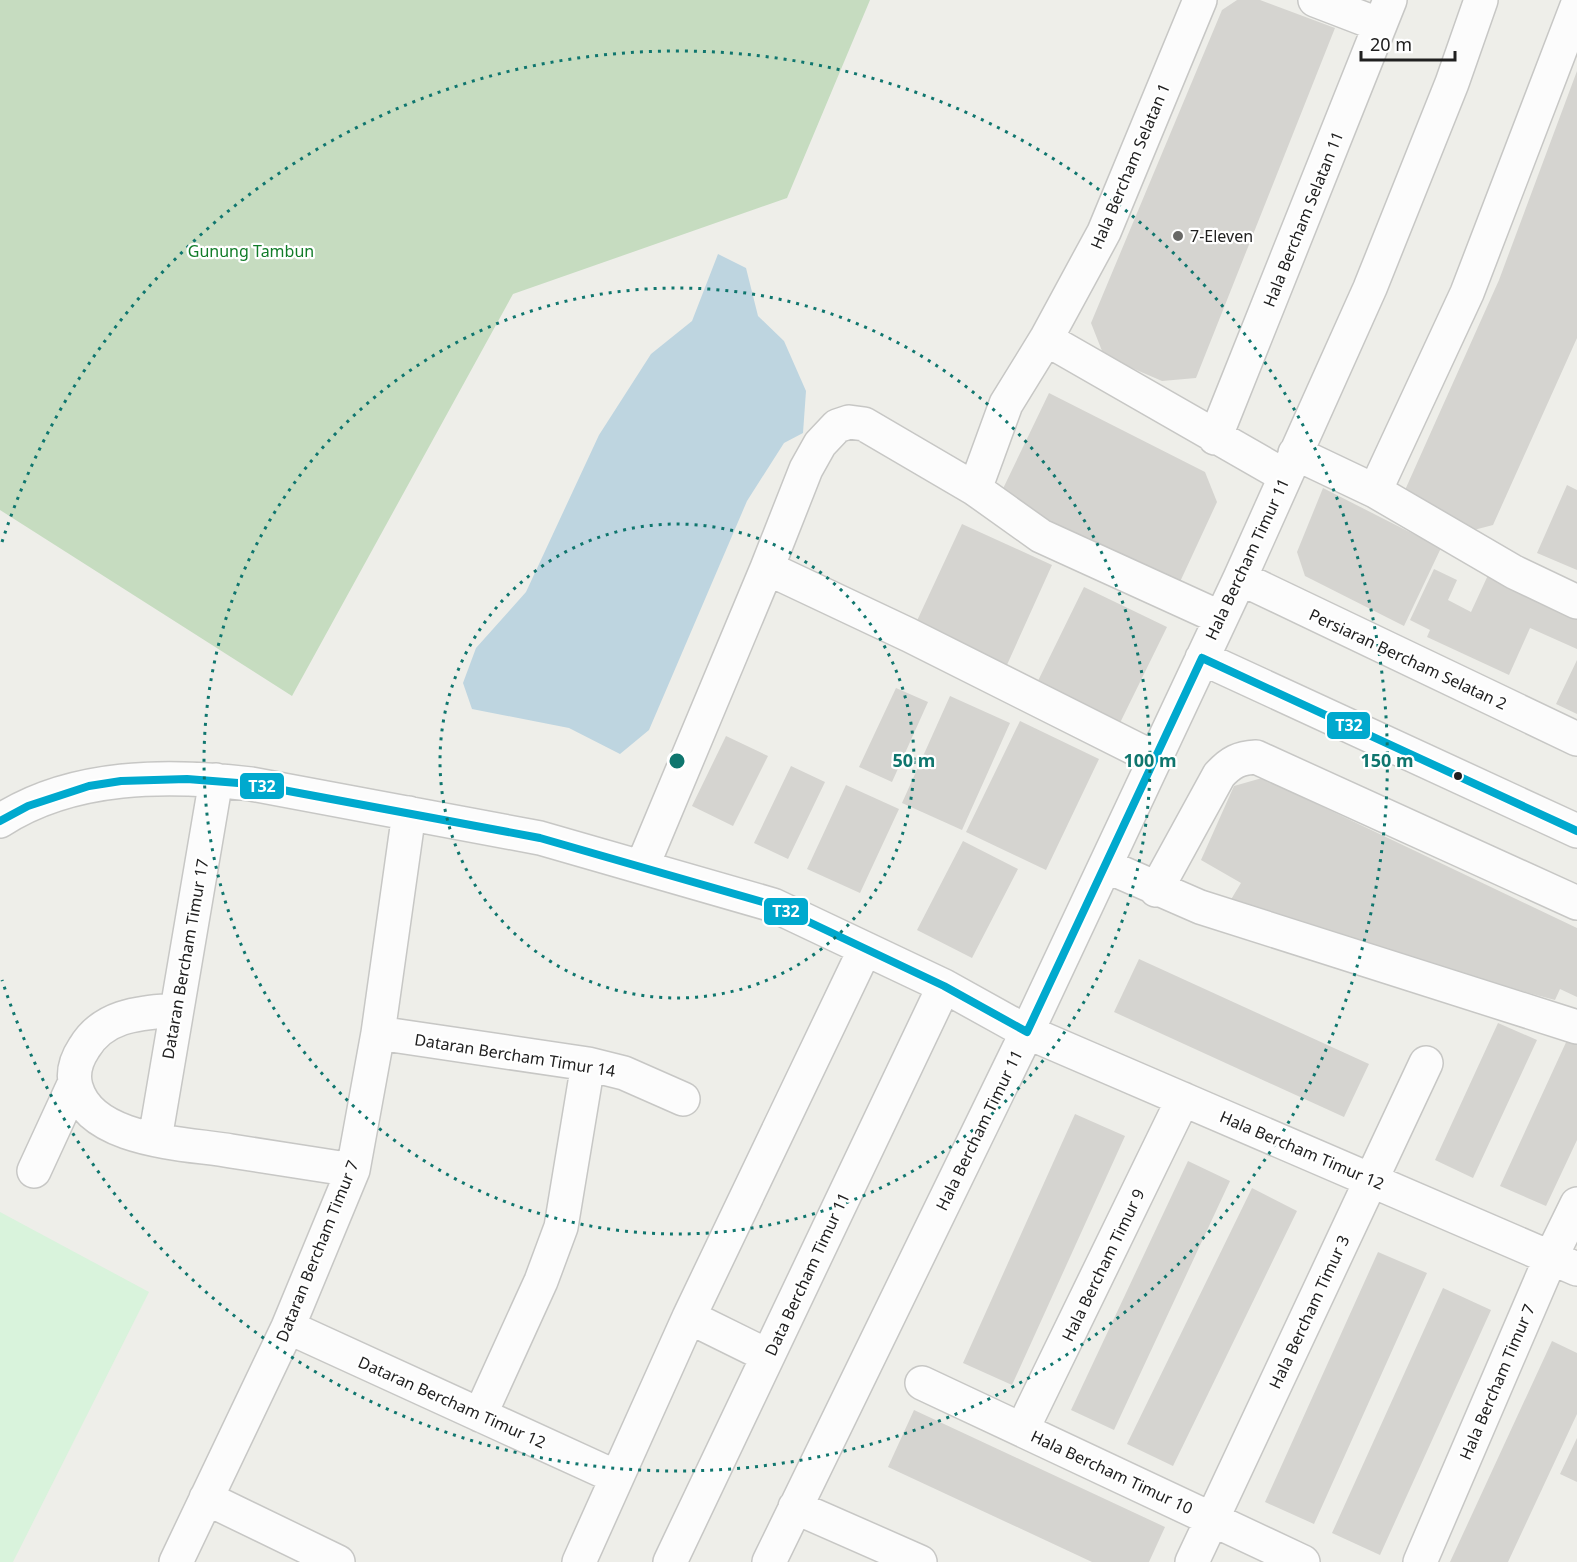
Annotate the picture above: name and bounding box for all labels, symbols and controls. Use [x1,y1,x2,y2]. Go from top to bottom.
scale bar [1361,24,1456,62]
text: 20 m [1370,32,1412,56]
street label: Hala Bercham Selatan 1 [1085,80,1175,252]
street label: Hala Bercham Selatan 11 [1258,128,1348,310]
place label: 7-Eleven [1190,225,1253,247]
marker: 7-Eleven [1171,229,1185,243]
park label: Gunung Tambun [188,240,314,262]
street label: Hala Bercham Timur 11 [1200,474,1294,644]
street label: Persiaran Bercham Selatan 2 [1306,603,1510,715]
line badge: T32 [1326,711,1371,740]
text: T32 [1335,714,1363,736]
text: 50 m [893,748,935,772]
text: 100 m [1123,748,1177,772]
text: 150 m [1360,748,1414,772]
centre of rings [667,751,687,771]
unlabelled marker [1452,770,1464,782]
line badge: T32 [239,772,285,800]
text: T32 [248,775,276,797]
street label: Dataran Bercham Timur 17 [157,857,213,1061]
line badge: T32 [763,897,809,926]
text: T32 [772,900,800,922]
street label: Dataran Bercham Timur 14 [413,1028,617,1082]
street label: Hala Bercham Timur 11 [930,1046,1028,1214]
street label: Hala Bercham Timur 12 [1217,1105,1387,1195]
street label: Dataran Bercham Timur 7 [270,1157,364,1345]
street label: Hala Bercham Timur 9 [1056,1185,1150,1345]
street label: Data Bercham Timur 11 [759,1189,855,1359]
street label: Hala Bercham Timur 3 [1264,1232,1354,1392]
street label: Hala Bercham Timur 7 [1454,1301,1540,1463]
street label: Dataran Bercham Timur 12 [355,1351,549,1453]
street label: Hala Bercham Timur 10 [1027,1425,1197,1519]

